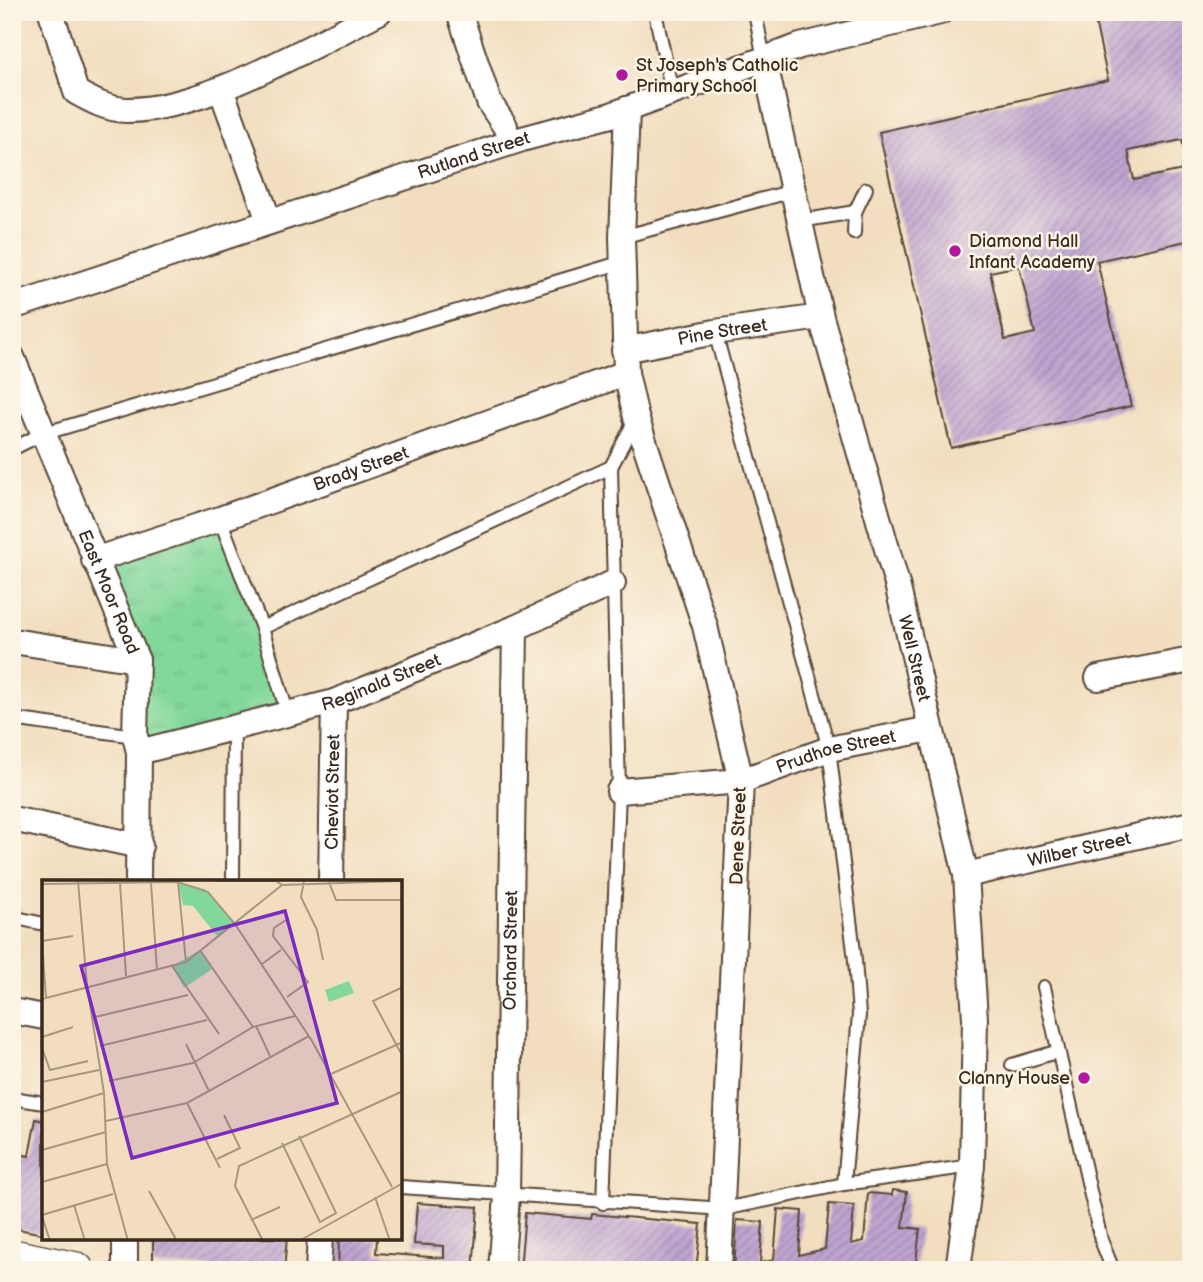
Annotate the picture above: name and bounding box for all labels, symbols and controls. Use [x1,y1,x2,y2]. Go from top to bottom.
place label: St Joseph's Catholic Primary School [636,55,798,97]
marker: St Joseph's Catholic Primary School [614,67,630,83]
street label: Rutland Street [415,127,533,184]
place label: Diamond Hall Infant Academy [969,231,1096,273]
marker: Diamond Hall Infant Academy [947,243,963,259]
street label: Pine Street [676,315,769,350]
street label: Brady Street [310,442,412,496]
street label: East Moor Road [73,527,143,657]
street label: Well Street [894,613,935,704]
street label: Reginald Street [319,649,444,716]
street label: Prudhoe Street [773,726,898,778]
street label: Cheviot Street [322,734,344,850]
street label: Dene Street [726,786,751,886]
street label: Wilber Street [1026,828,1133,872]
inset map [42,880,402,1240]
street label: Orchard Street [500,890,522,1010]
place label: Clanny House [958,1068,1070,1089]
marker: Clanny House [1076,1070,1092,1086]

